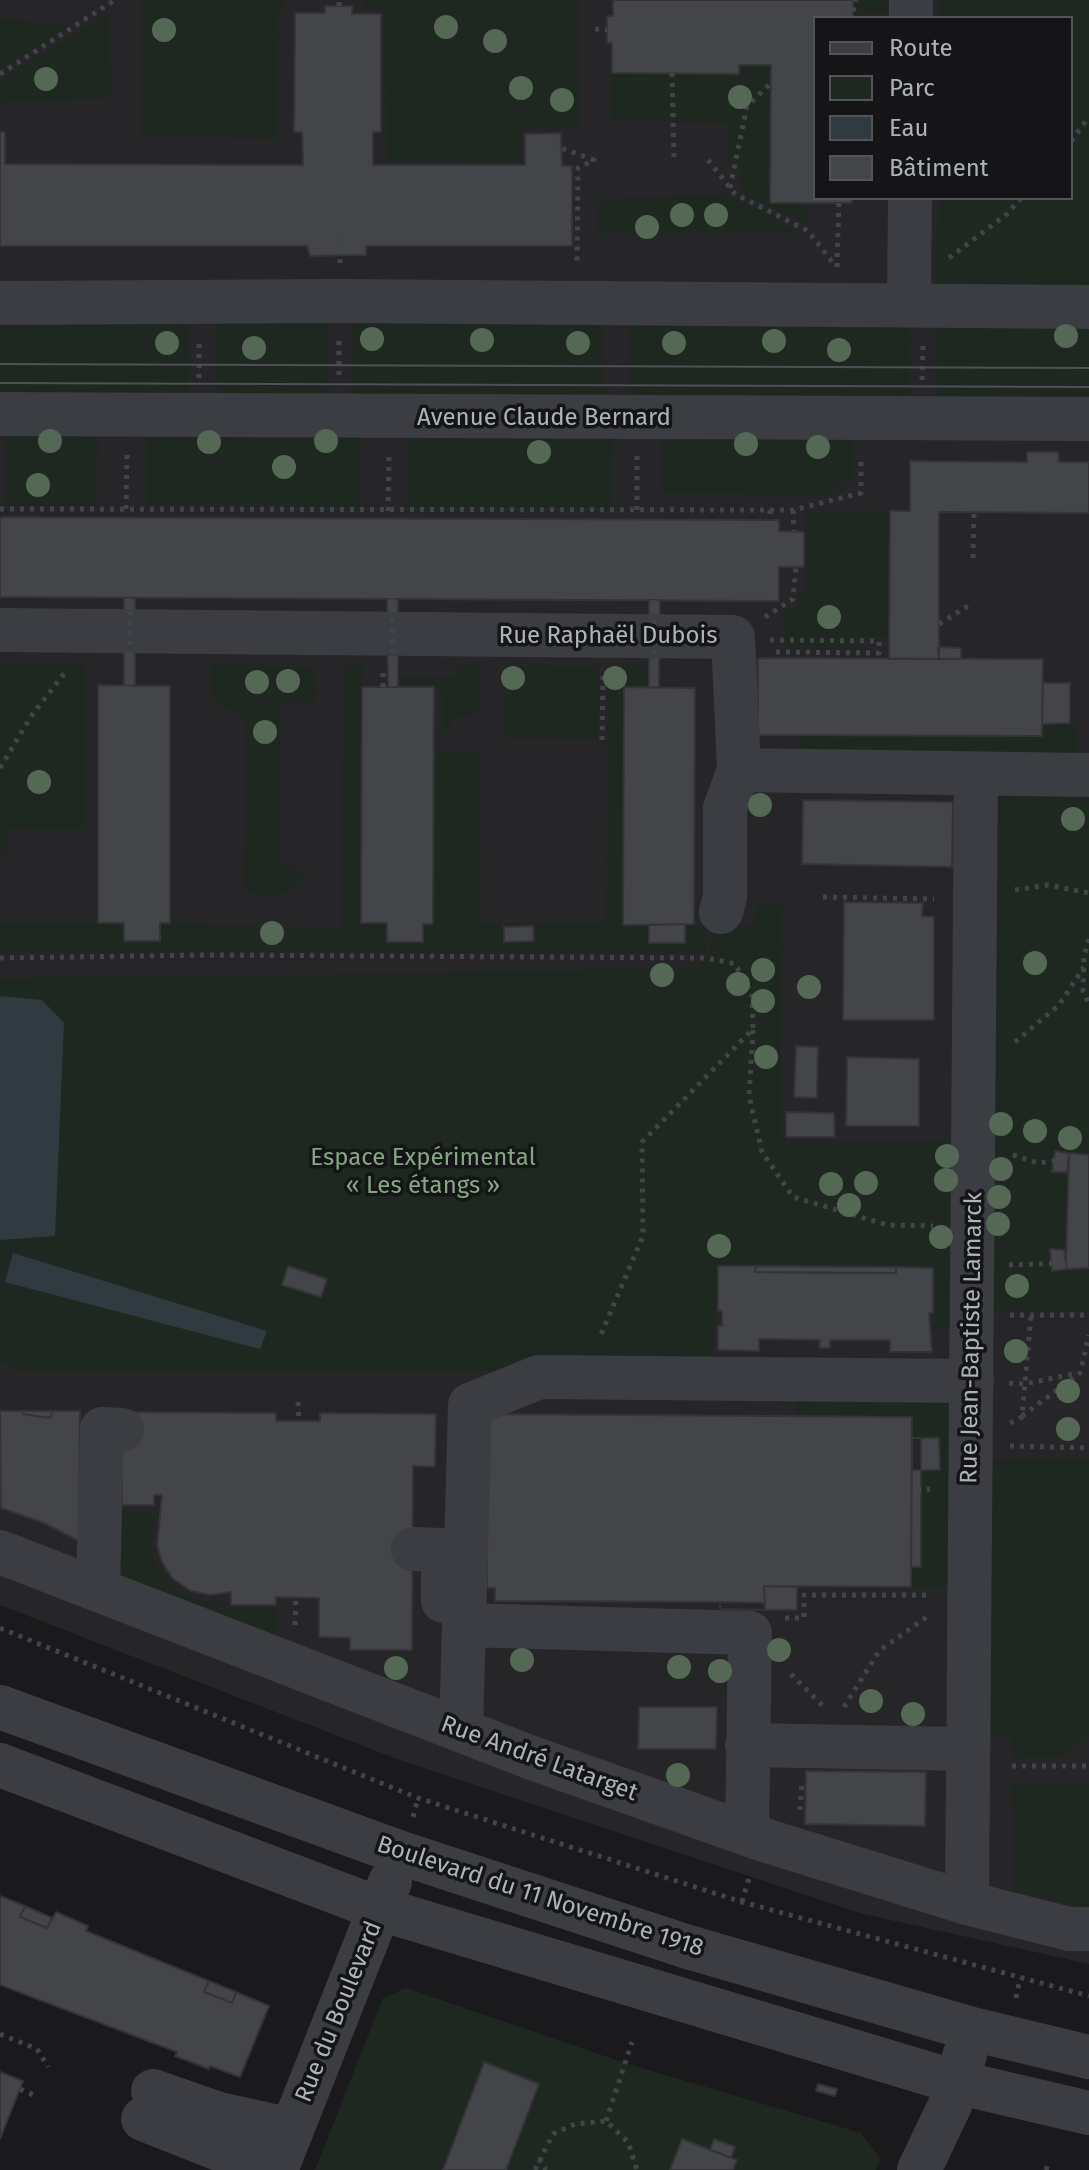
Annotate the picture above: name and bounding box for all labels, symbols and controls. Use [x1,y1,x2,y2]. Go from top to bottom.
legend [813,16,1073,200]
text: Route [889,34,953,62]
text: Parc [889,74,935,102]
text: Eau [889,114,929,142]
text: Bâtiment [889,154,988,182]
street label: Avenue Claude Bernard [417,404,671,432]
street label: Rue Raphaël Dubois [499,622,717,650]
park label: Espace Expérimental « Les étangs » [310,1144,536,1200]
street label: Rue Jean-Baptiste Lamarck [955,1192,989,1484]
street label: Rue André Latarget [437,1710,641,1808]
street label: Boulevard du 11 Novembre 1918 [373,1831,707,1963]
street label: Rue du Boulevard [290,1917,388,2107]

